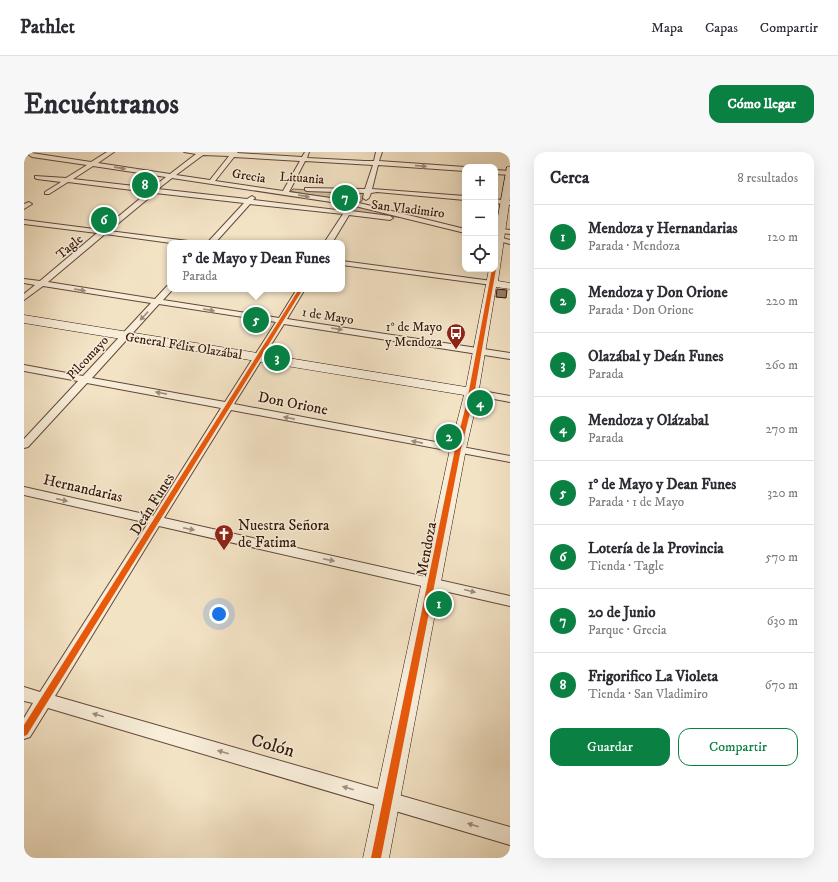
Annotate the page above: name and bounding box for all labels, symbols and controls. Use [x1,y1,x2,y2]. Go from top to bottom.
text: Pathlet [20,16,75,39]
text: Mapa [651,19,683,37]
text: Capas [705,19,738,37]
text: Compartir [760,19,818,37]
button: Cómo llegar [709,85,814,123]
text: Encuéntranos [24,87,179,122]
one-way arrow [415,162,427,169]
map controls [462,164,498,272]
button: + [462,164,498,200]
one-way arrow [114,165,126,171]
street label: Grecia [231,165,267,187]
text: Cerca [550,167,589,189]
street label: Lituania [279,168,325,188]
pin: 8 [132,170,158,200]
text: 8 resultados [737,170,798,186]
pin: 7 [332,183,358,213]
one-way arrow [298,193,310,199]
street label: San Vladimiro [370,197,446,221]
button: − [462,200,498,236]
pin: 6 [91,205,117,235]
text: Mendoza y Hernandarias [588,219,738,238]
text: 1 [561,229,565,245]
text: 120 m [767,229,798,245]
street label: Tagle [53,231,86,262]
button: locate [462,236,498,272]
text: Parada · Mendoza [588,238,680,254]
popup [167,240,345,292]
text: 1° de Mayo y Dean Funes [182,249,330,268]
text: Parada [182,268,217,284]
text: Mendoza y Don Orione [588,283,728,302]
one-way arrow [74,287,86,293]
text: 2 [560,293,566,309]
text: 220 m [766,293,798,309]
text: Parada · Don Orione [588,302,694,318]
street label: 1 de Mayo [301,304,355,328]
pin: 5 [243,305,269,335]
one-way arrow [202,307,215,313]
one-way arrow [139,311,148,321]
place label: 1° de Mayo y Mendoza [385,319,442,350]
bus stop icon: 1° de Mayo y Mendoza [445,322,467,350]
one-way arrow [331,326,343,332]
street label: General Félix Olazábal [124,329,244,363]
street label: Pilcomayo [63,332,112,383]
pin: 3 [264,343,290,373]
text: Olazábal y Deán Funes [588,347,724,366]
text: 3 [561,357,565,373]
text: 260 m [765,357,798,373]
text: Parada [588,366,623,382]
street label: Don Orione [256,387,330,420]
pin: 4 [467,388,493,418]
one-way arrow [155,390,167,396]
text: Mendoza y Olázabal [588,411,709,430]
one-way arrow [283,414,295,420]
text: 4 [559,421,567,437]
text: 270 m [766,421,798,437]
pin: 2 [436,422,462,452]
text: Parada [588,430,623,446]
one-way arrow [410,438,423,444]
street label: Hernandarias [41,470,124,507]
street label: Deán Funes [126,470,179,539]
text: 1° de Mayo y Dean Funes [588,475,736,494]
text: 5 [560,485,566,501]
text: 320 m [767,485,798,501]
text: Parada · 1 de Mayo [588,494,684,510]
one-way arrow [56,497,68,503]
place label: Nuestra Señora de Fatima [238,516,330,552]
street label: Mendoza [412,520,441,578]
church icon: Nuestra Señora de Fatima [213,523,235,551]
one-way arrow [183,526,195,532]
text: Lotería de la Provincia [588,539,724,558]
text: 6 [560,549,566,565]
text: 570 m [765,549,798,565]
one-way arrow [323,557,336,563]
text: Tienda · Tagle [588,558,664,574]
pin: 1 [426,589,452,619]
one-way arrow [464,589,476,595]
text: 20 de Junio [588,603,656,622]
your location [209,604,229,624]
text: 7 [560,613,566,629]
text: 630 m [767,613,798,629]
text: Parque · Grecia [588,622,666,638]
text: Frigorifico La Violeta [588,667,718,686]
text: 8 [560,677,566,693]
text: 670 m [765,677,798,693]
text: Tienda · San Vladimiro [588,686,708,702]
one-way arrow [92,712,104,718]
button: Guardar [550,728,670,766]
button: Compartir [678,728,798,766]
street label: Colón [248,729,298,763]
one-way arrow [217,749,229,755]
one-way arrow [342,785,354,791]
one-way arrow [466,822,478,828]

